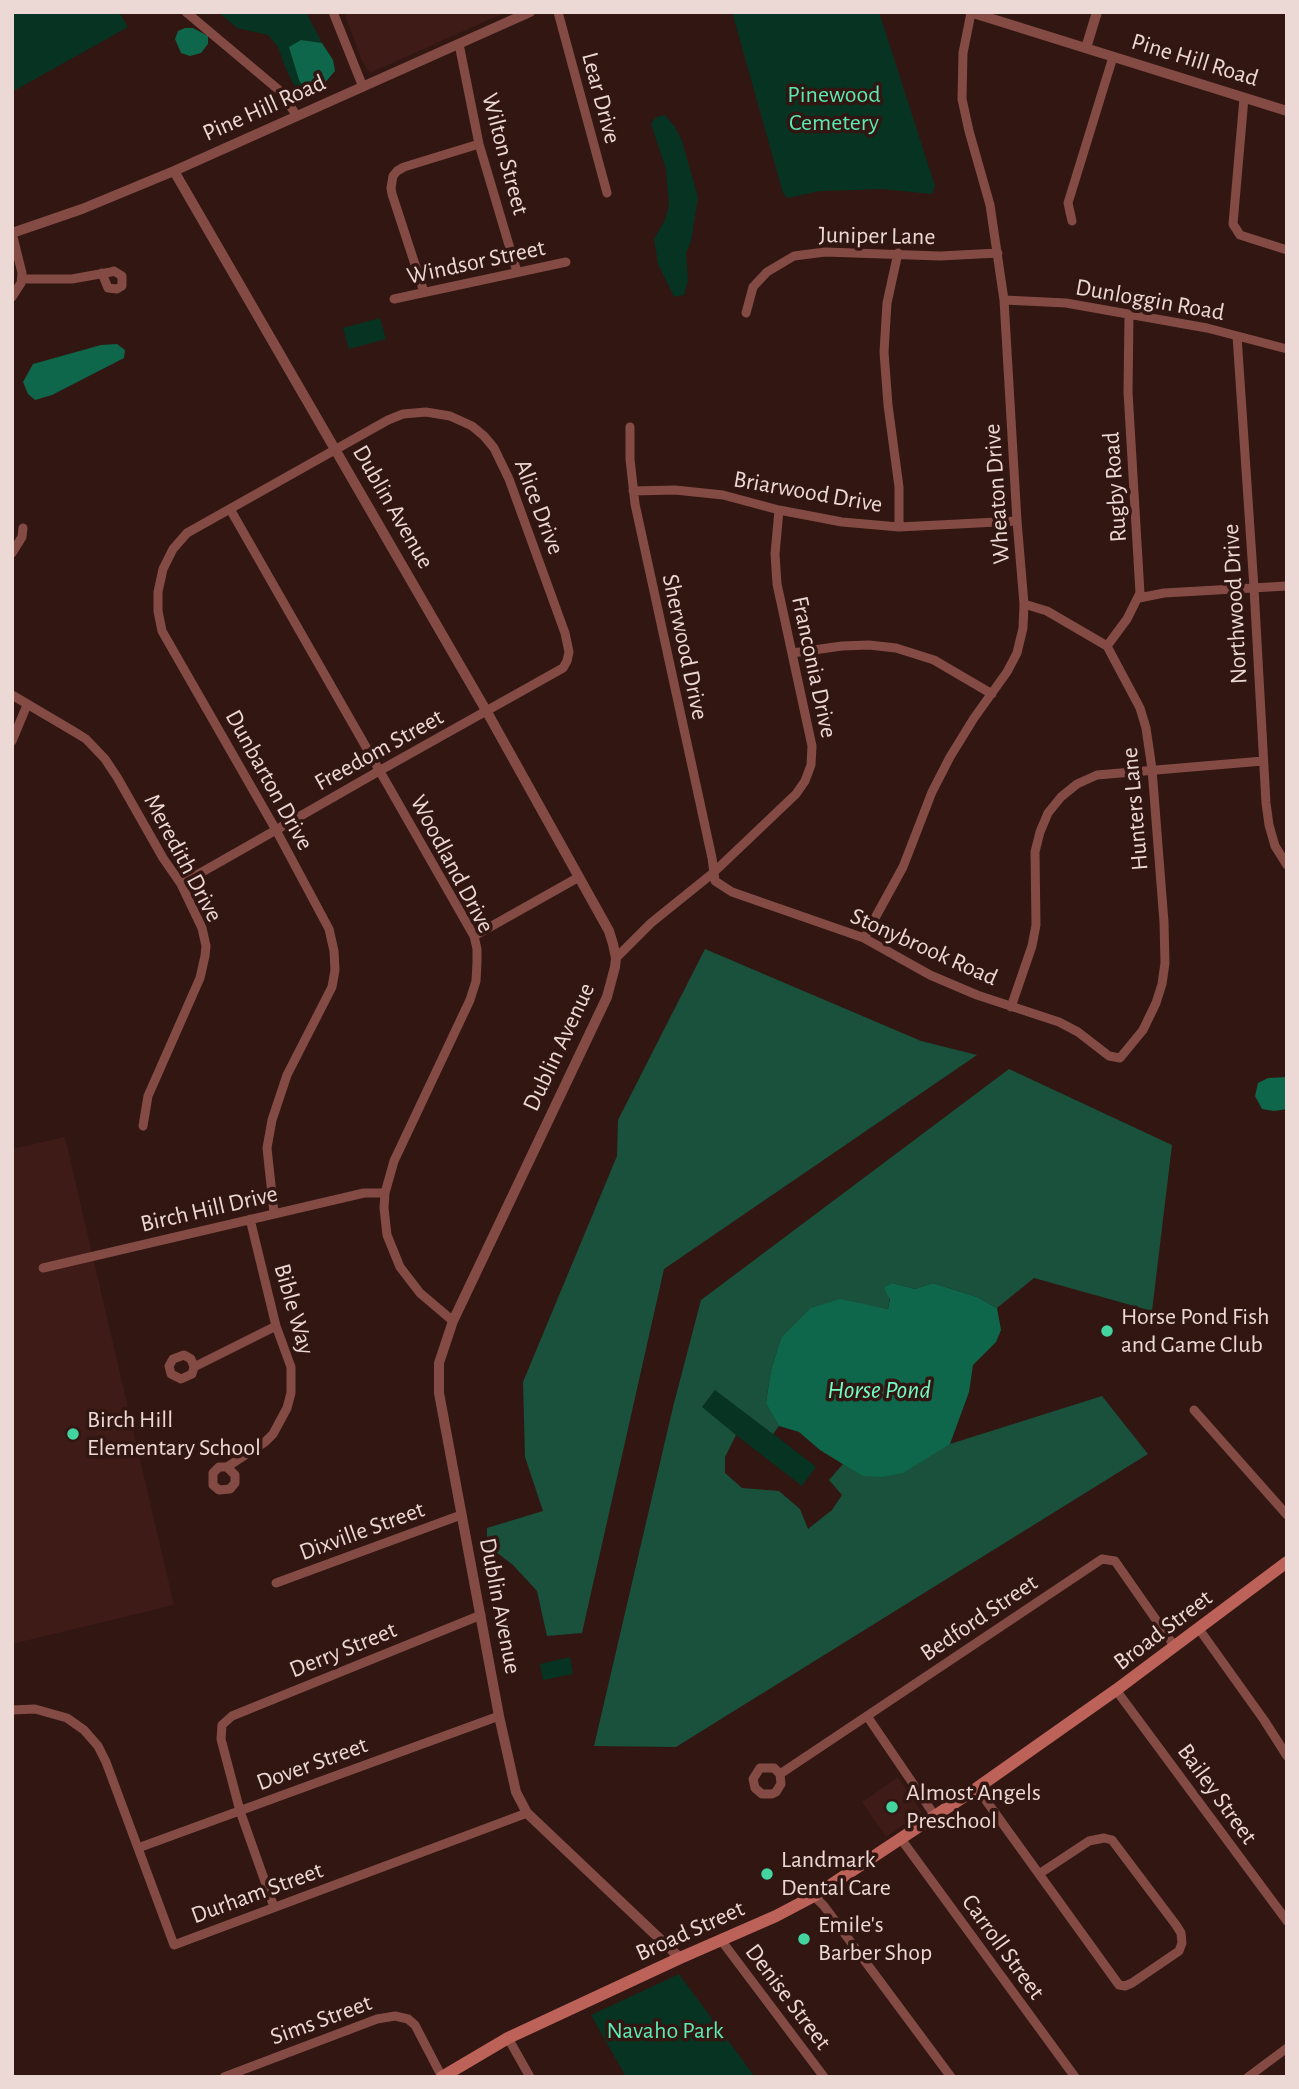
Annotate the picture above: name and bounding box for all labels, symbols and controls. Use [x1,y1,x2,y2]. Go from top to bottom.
street label: Pine Hill Road [1128,27,1262,93]
street label: Lear Drive [575,49,627,147]
street label: Pine Hill Road [198,68,330,148]
park label: Pinewood Cemetery [787,81,881,137]
street label: Wilton Street [475,90,535,218]
street label: Juniper Lane [818,221,936,251]
street label: Windsor Street [404,233,548,291]
street label: Dunloggin Road [1073,273,1227,327]
street label: Wheaton Drive [978,423,1016,565]
street label: Rugby Road [1097,431,1133,543]
street label: Dublin Avenue [346,440,440,574]
street label: Alice Drive [508,455,570,559]
street label: Briarwood Drive [731,465,885,519]
street label: Northwood Drive [1216,523,1254,685]
street label: Sherwood Drive [655,571,715,723]
street label: Franconia Drive [785,593,843,741]
street label: Freedom Street [309,703,449,797]
street label: Dunbarton Drive [219,705,319,855]
street label: Hunters Lane [1115,746,1155,872]
street label: Meredith Drive [137,789,229,927]
street label: Woodland Drive [404,790,500,938]
street label: Stonybrook Road [846,902,1002,992]
street label: Dublin Avenue [517,978,601,1116]
street label: Birch Hill Drive [138,1179,280,1239]
street label: Bible Way [267,1260,321,1358]
place label: Horse Pond Fish and Game Club [1121,1303,1270,1359]
marker: Horse Pond Fish and Game Club [1099,1323,1115,1339]
water label: Horse Pond [827,1374,931,1406]
place label: Birch Hill Elementary School [87,1406,261,1462]
marker: Birch Hill Elementary School [65,1426,81,1442]
street label: Dixville Street [295,1495,429,1567]
street label: Dublin Avenue [473,1535,527,1677]
street label: Bedford Street [915,1568,1043,1668]
street label: Broad Street [1108,1584,1218,1676]
street label: Derry Street [285,1615,401,1685]
street label: Dover Street [253,1731,371,1797]
street label: Bailey Street [1171,1738,1263,1850]
place label: Almost Angels Preschool [906,1779,1041,1835]
marker: Almost Angels Preschool [884,1799,900,1815]
place label: Landmark Dental Care [781,1846,891,1902]
street label: Durham Street [187,1856,327,1930]
marker: Landmark Dental Care [759,1866,775,1882]
street label: Carroll Street [955,1889,1051,2005]
street label: Broad Street [631,1894,749,1968]
place label: Emile's Barber Shop [818,1911,932,1967]
marker: Emile's Barber Shop [796,1931,812,1947]
street label: Denise Street [739,1938,837,2056]
street label: Sims Street [266,1988,376,2052]
park label: Navaho Park [606,2017,724,2045]

